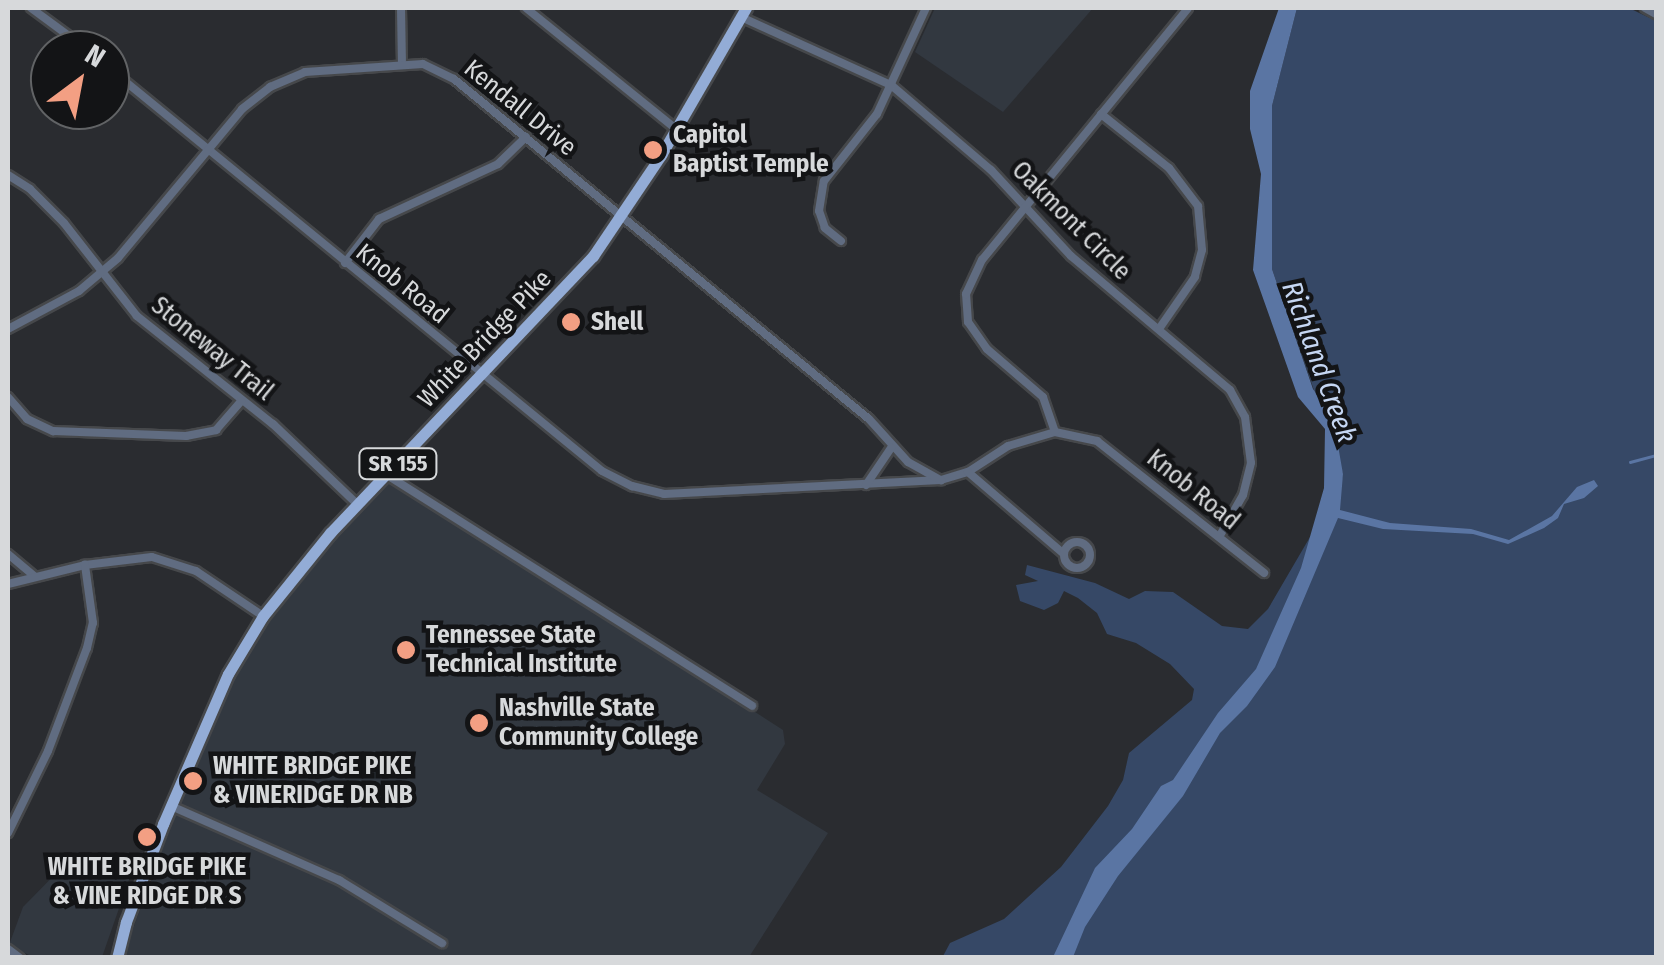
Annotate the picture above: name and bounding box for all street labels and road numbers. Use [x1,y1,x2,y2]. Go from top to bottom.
street label: Kendall Drive [458,54,582,162]
street label: Oakmont Circle [1005,155,1137,287]
street label: Knob Road [350,238,454,330]
street label: White Bridge Pike [412,264,558,414]
street label: Stoneway Trail [145,291,279,407]
street label: Knob Road [1141,444,1245,536]
road number: SR 155 [358,447,438,481]

